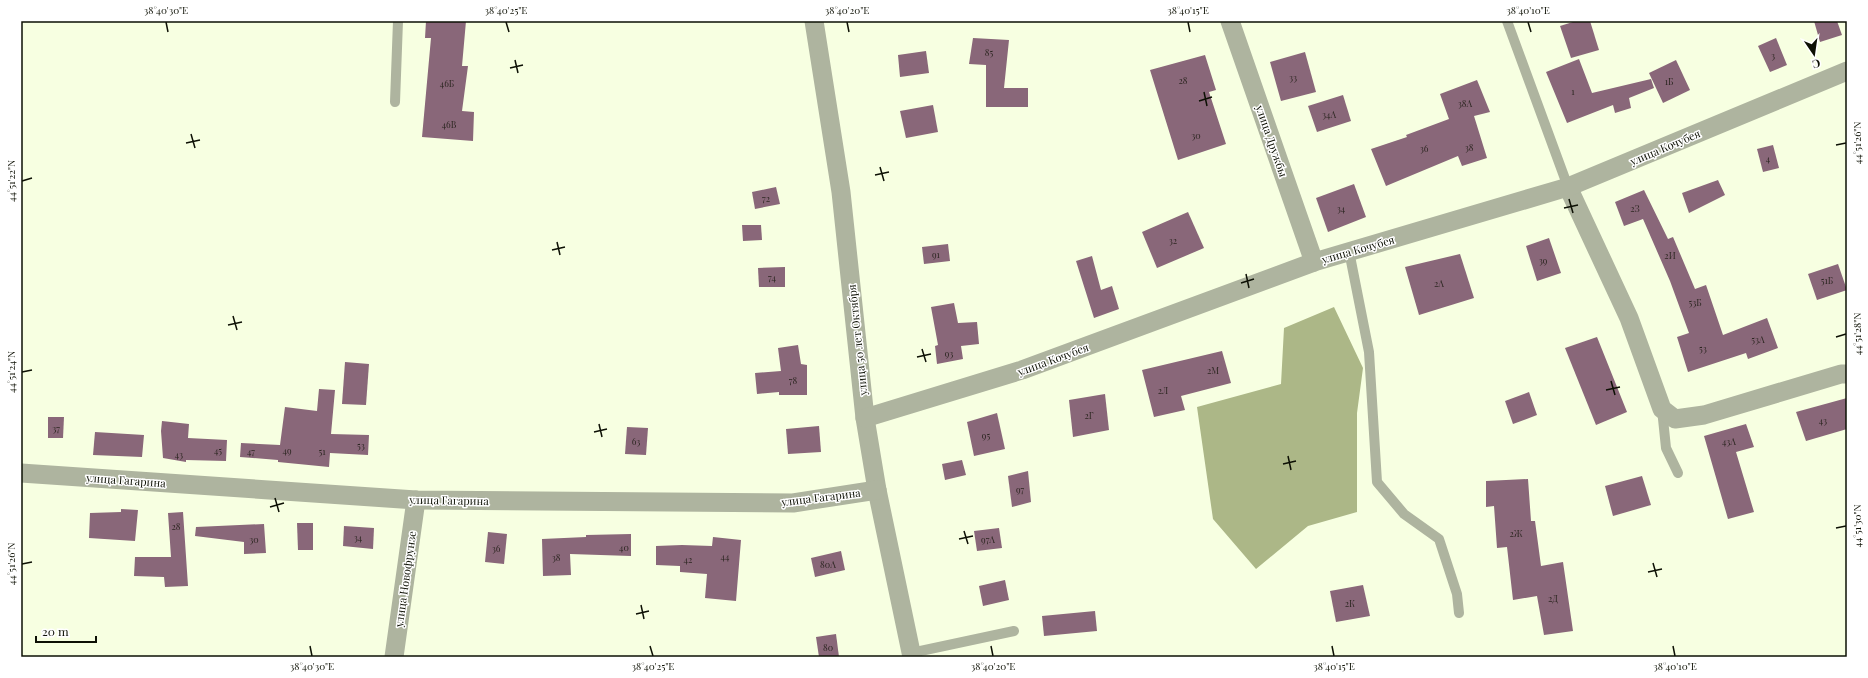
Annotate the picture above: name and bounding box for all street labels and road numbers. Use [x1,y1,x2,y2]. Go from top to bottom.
street label: улица Дружбы [1252,102,1291,179]
street label: улица Кочубея [1627,125,1702,169]
street label: улица Кочубея [1319,231,1396,267]
street label: улица 50 лет Октября [844,284,870,397]
street label: улица Кочубея [1014,339,1091,379]
street label: улица Гагарина [85,470,167,490]
street label: улица Гагарина [780,485,862,509]
street label: улица Гагарина [408,492,489,508]
street label: улица Новофрунзе [391,530,419,629]

